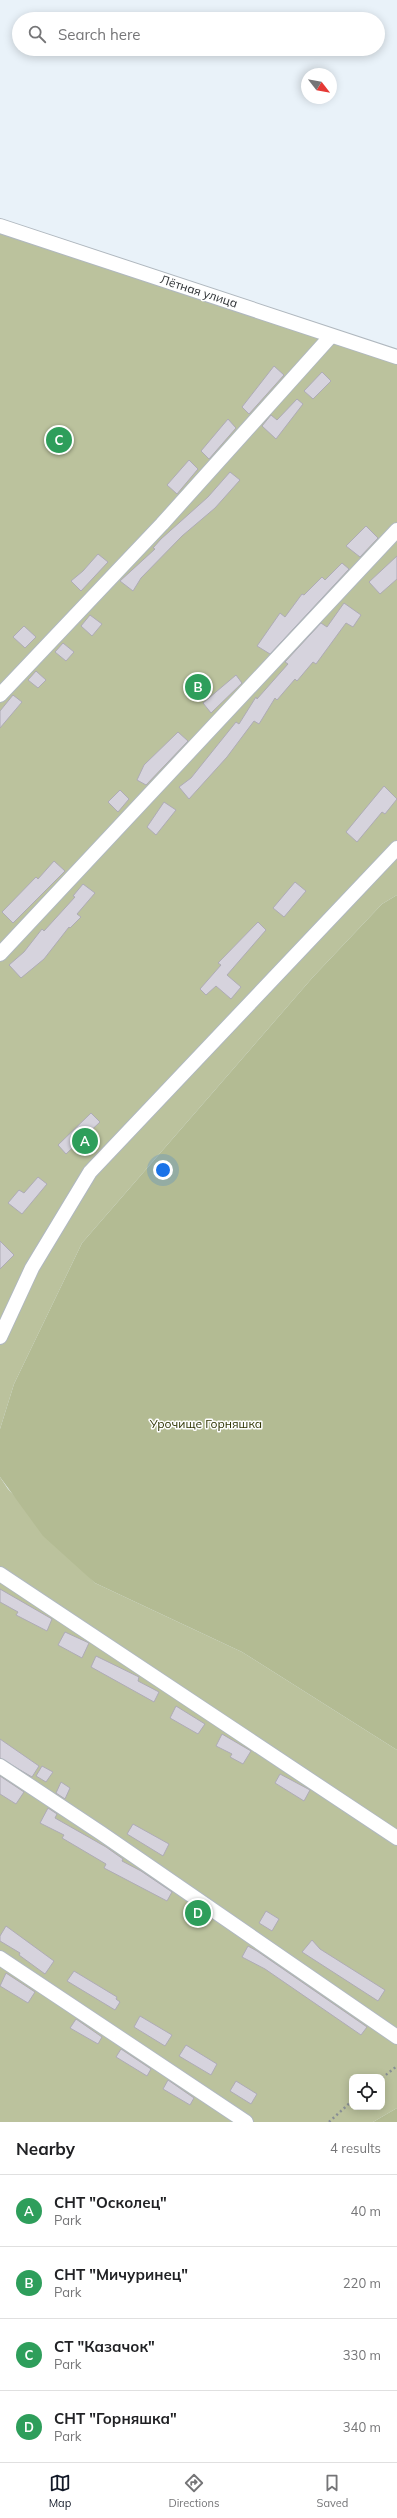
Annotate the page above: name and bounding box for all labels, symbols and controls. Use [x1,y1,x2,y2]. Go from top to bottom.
search box [12,12,385,56]
icon: search [26,23,48,45]
text: Search here [58,25,140,44]
north arrow [301,68,337,104]
street label: Лётная улица [158,271,240,311]
pin: C [46,425,72,455]
pin: B [185,672,211,702]
pin: A [72,1126,98,1156]
your location [153,1160,173,1180]
park label: Урочище Горняшка [149,1416,262,1431]
pin: D [185,1898,211,1928]
map controls [349,2074,385,2110]
button: locate [349,2074,385,2110]
text: Nearby [16,2138,75,2159]
text: 4 results [330,2140,381,2156]
text: СНТ "Осколец" [54,2193,167,2212]
text: A [24,2203,34,2219]
text: 40 m [351,2203,381,2219]
text: Park [54,2212,81,2228]
text: СНТ "Мичуринец" [54,2265,188,2284]
text: B [25,2275,33,2291]
text: 220 m [343,2275,381,2291]
text: Park [54,2284,81,2300]
text: СТ "Казачок" [54,2337,155,2356]
text: C [25,2347,33,2363]
text: 330 m [343,2347,381,2363]
text: Park [54,2356,81,2372]
text: СНТ "Горняшка" [54,2409,177,2428]
text: D [24,2419,34,2435]
text: 340 m [343,2419,381,2435]
text: Park [54,2428,81,2444]
tab: Map [49,2472,71,2510]
tab: Directions [169,2472,219,2510]
tab: Saved [317,2472,348,2510]

